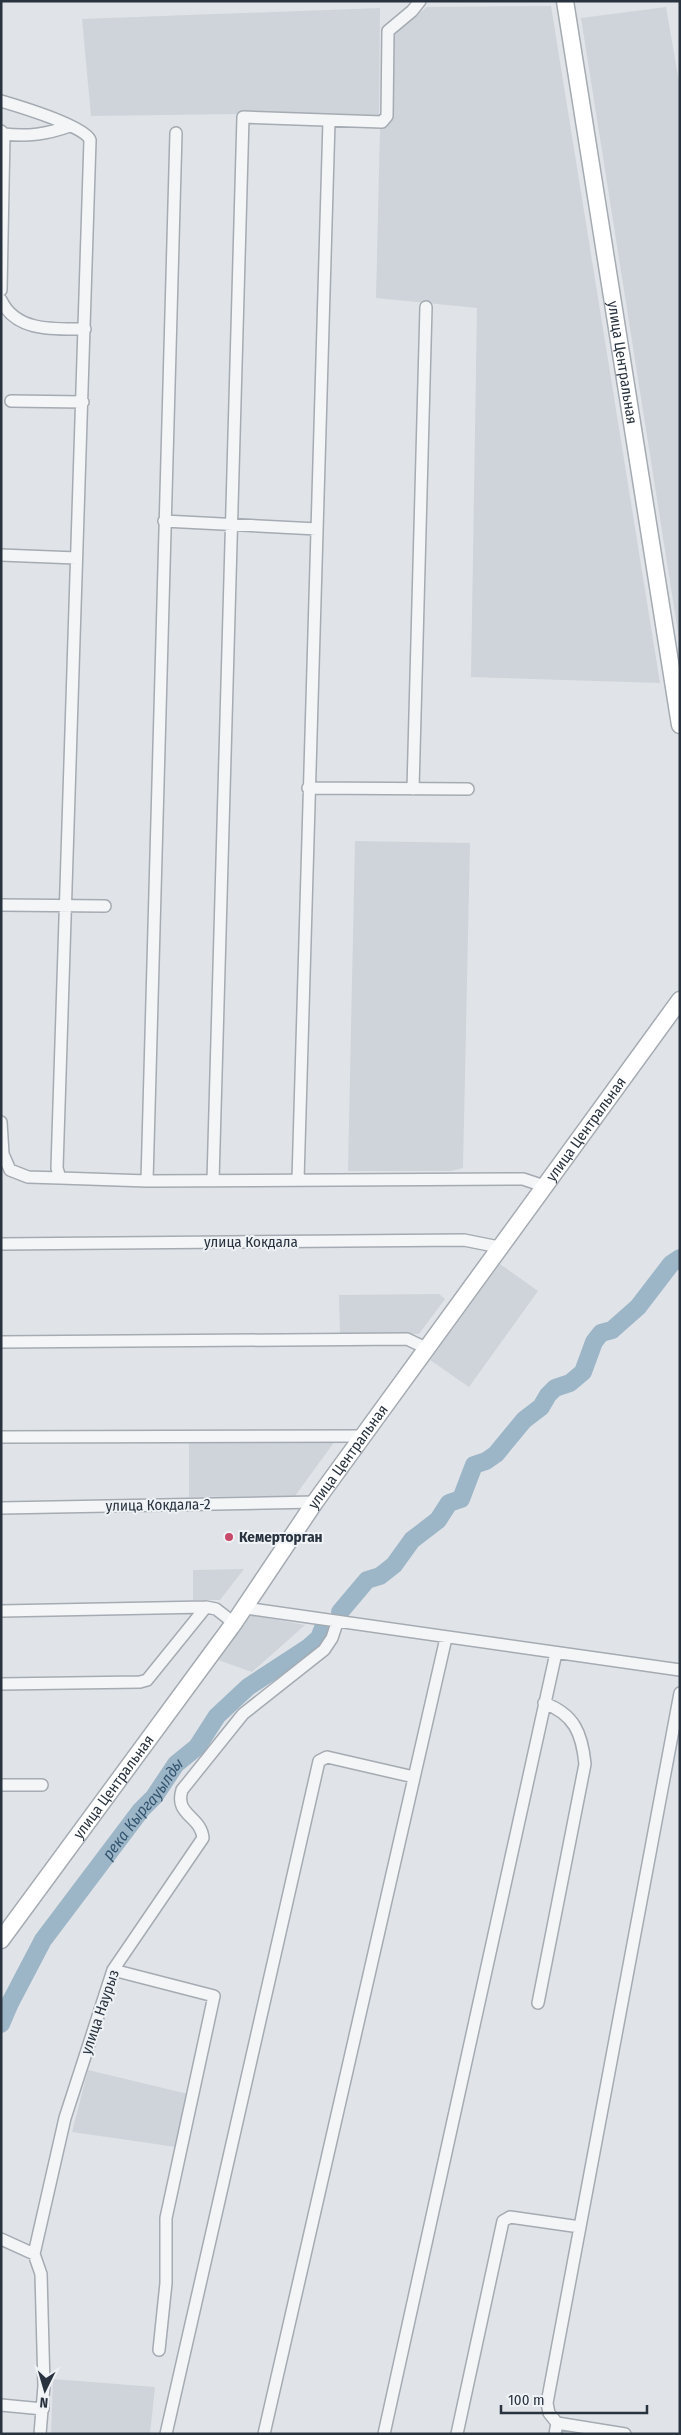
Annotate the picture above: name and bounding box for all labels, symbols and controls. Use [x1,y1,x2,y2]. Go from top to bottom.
street label: улица Центральная [604,300,641,425]
street label: улица Центральная [542,1074,630,1185]
street label: улица Кокдала [204,1233,298,1251]
street label: улица Центральная [304,1401,392,1512]
street label: улица Кокдала-2 [105,1495,211,1515]
place label: Кемерторган [239,1528,323,1546]
marker: Кемерторган [223,1531,235,1543]
street label: улица Центральная [69,1731,158,1842]
water label: река Кыргауылды [98,1754,187,1863]
street label: улица Наурыз [77,1967,123,2057]
north arrow [20,2365,70,2415]
scale bar [501,2382,647,2414]
text: 100 m [508,2391,545,2409]
text: N [39,2394,49,2411]

